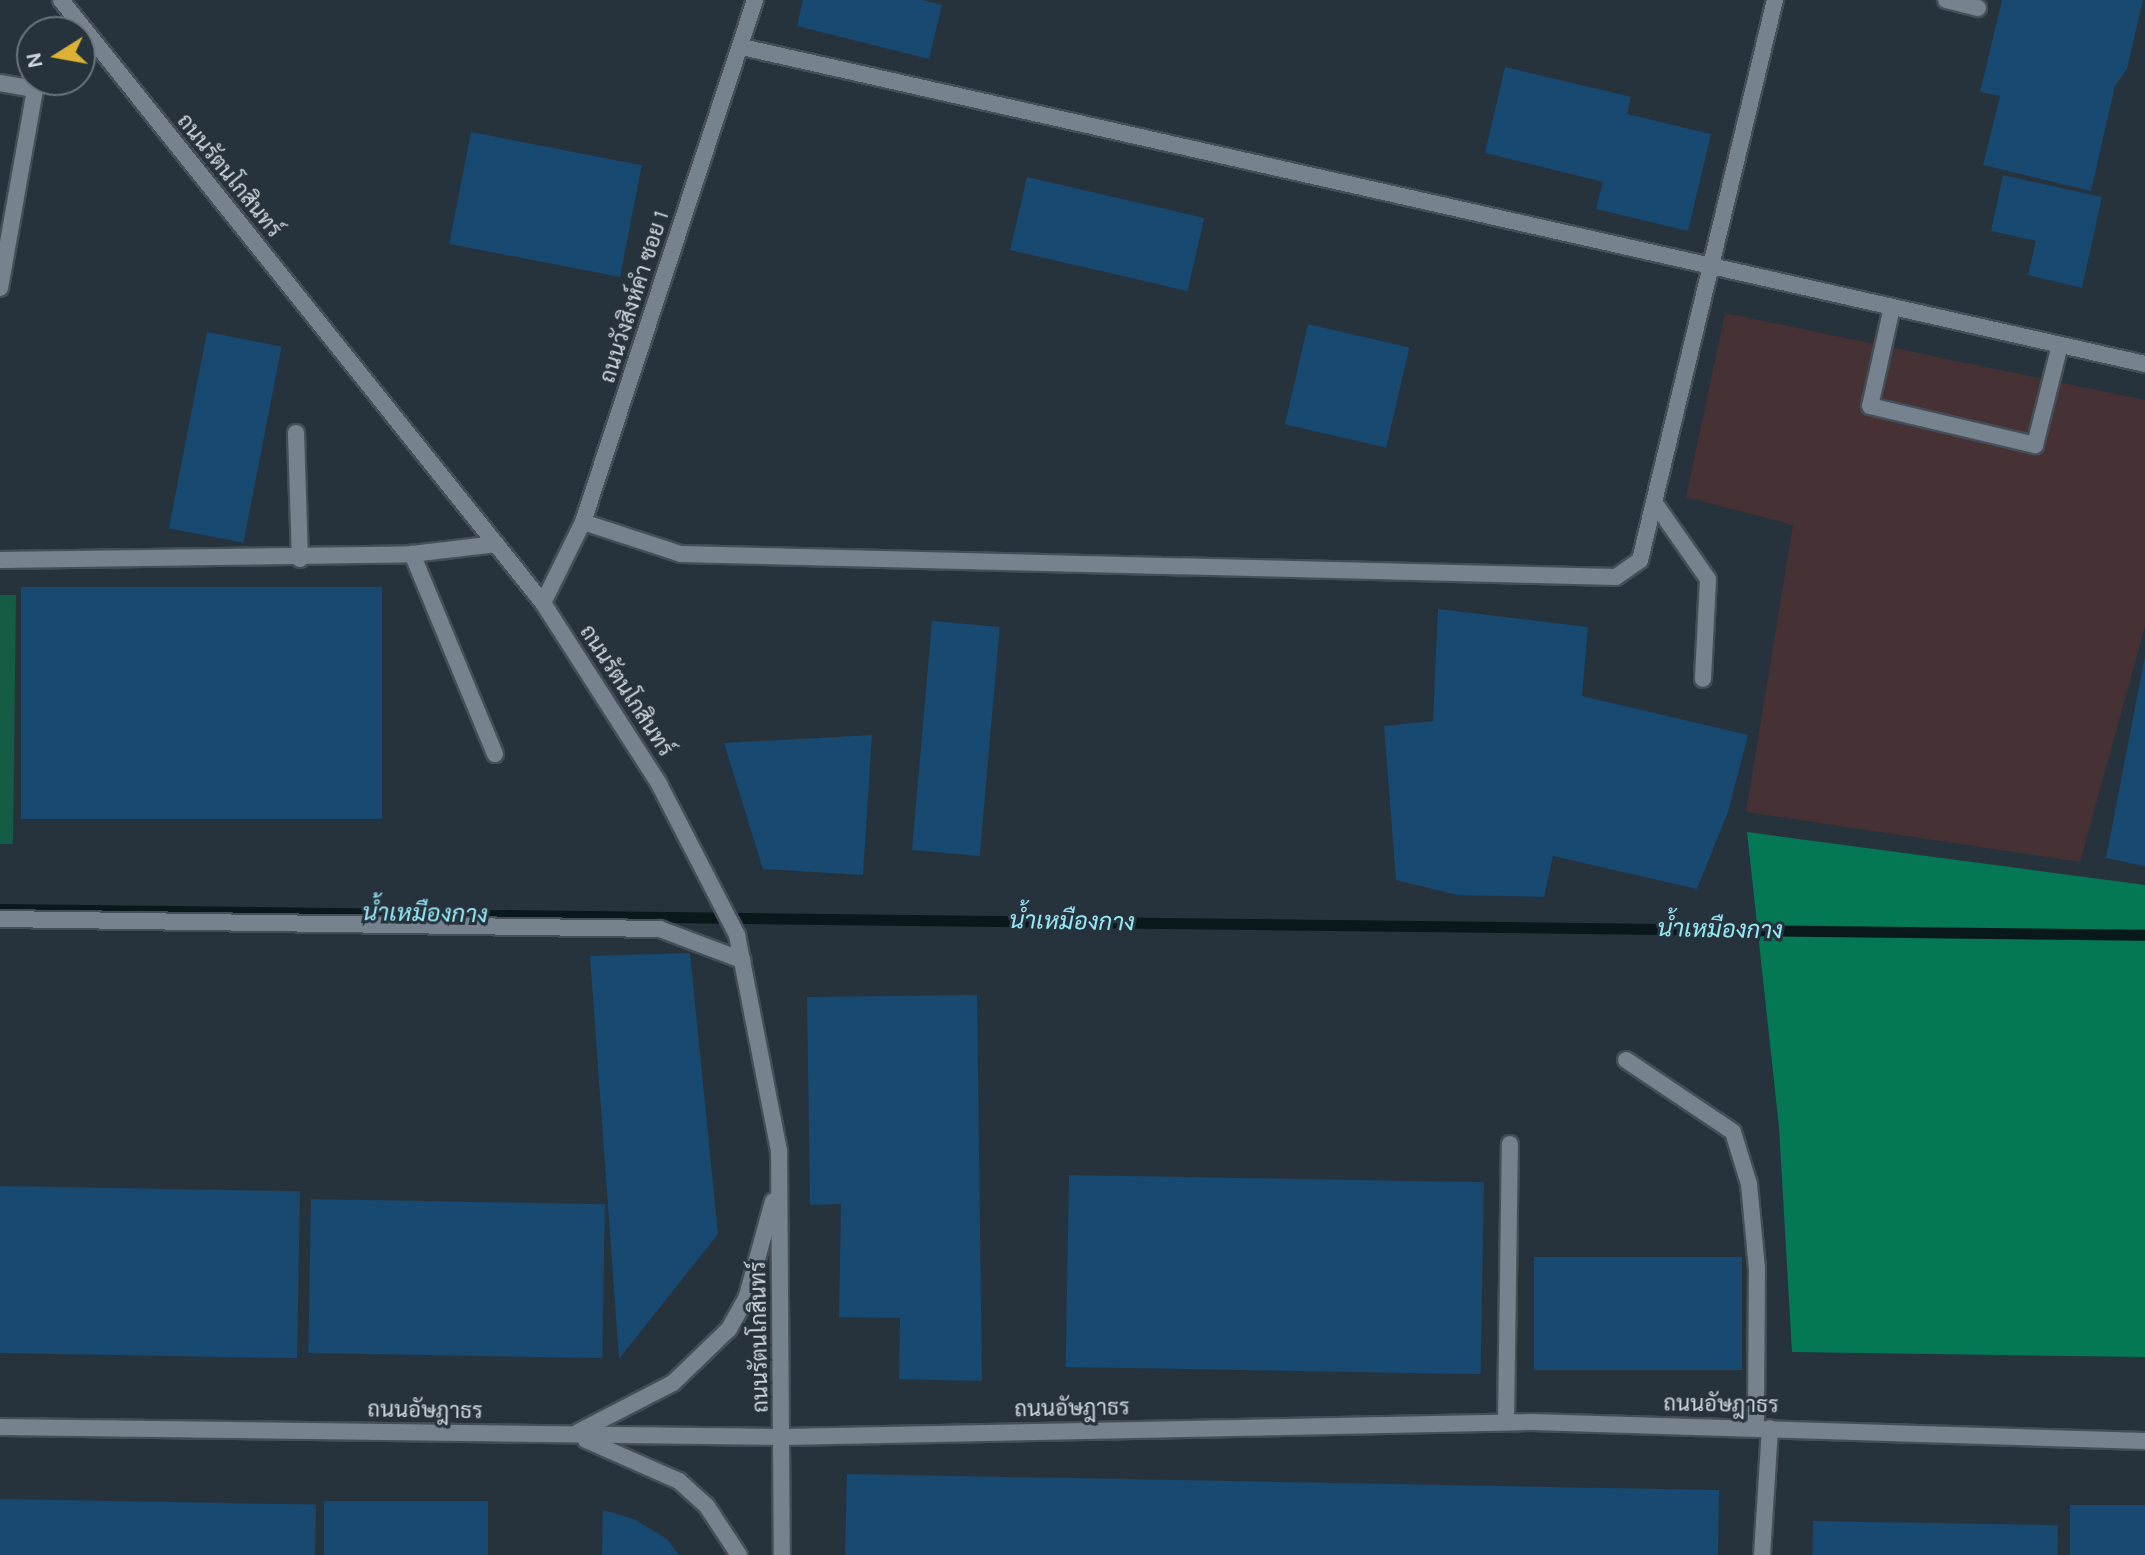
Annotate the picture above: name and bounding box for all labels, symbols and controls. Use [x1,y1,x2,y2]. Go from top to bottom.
north arrow [16,16,96,96]
text: N [20,50,49,70]
street label: ถนนรัตนโกสินทร์ [171,109,287,243]
street label: ถนนวังสิงห์คำ ซอย 1 [595,208,675,386]
street label: ถนนรัตนโกสินทร์ [574,620,678,762]
water label: น้ำเหมืองกาง [362,899,488,929]
water label: น้ำเหมืองกาง [1009,907,1135,937]
water label: น้ำเหมืองกาง [1657,915,1783,945]
street label: ถนนรัตนโกสินทร์ [745,1261,775,1413]
street label: ถนนอัษฎาธร [1663,1391,1779,1419]
street label: ถนนอัษฎาธร [1014,1395,1130,1423]
street label: ถนนอัษฎาธร [367,1397,483,1425]

